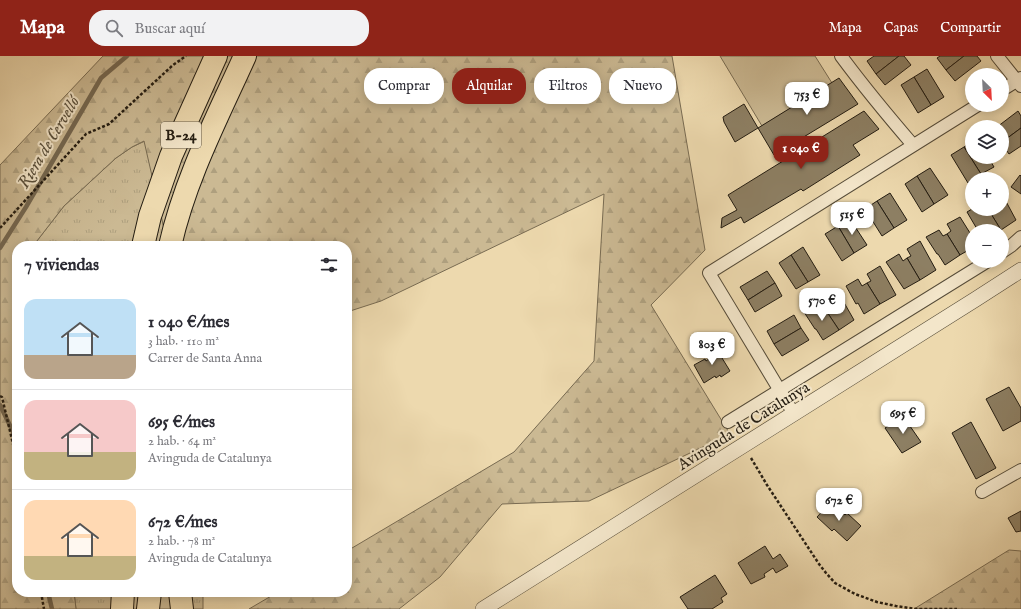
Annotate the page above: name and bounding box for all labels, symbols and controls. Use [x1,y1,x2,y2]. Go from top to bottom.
search box [89,10,369,46]
text: Mapa [20,16,65,40]
icon: search [103,17,125,39]
text: Buscar aquí [135,19,205,38]
text: Mapa [829,19,862,37]
text: Capas [884,19,918,37]
text: Compartir [940,19,1001,37]
chip: Comprar [364,68,444,104]
chip: Alquilar [452,68,526,104]
chip: Filtros [534,68,601,104]
chip: Nuevo [609,68,676,104]
north arrow [965,68,1009,112]
map controls [965,68,1009,268]
pin: 753 € [779,82,835,116]
text: 753 € [794,86,820,103]
water label: Riera de Cervelló [14,92,86,192]
button: layers [965,120,1009,164]
road number: B-24 [161,122,201,148]
pin: 1 040 € [764,136,838,170]
text: 1 040 € [782,140,820,157]
button: + [965,172,1009,216]
pin: 515 € [824,202,880,236]
text: 515 € [840,206,864,223]
button: − [965,224,1009,268]
icon: filters [318,254,340,276]
text: 7 viviendas [24,255,99,276]
pin: 570 € [794,288,850,322]
text: 570 € [808,292,836,309]
text: 1 040 €/mes [148,312,229,333]
icon: home [56,315,104,363]
pin: 803 € [684,332,740,366]
text: 3 hab. · 110 m² [148,333,219,350]
text: 803 € [699,336,725,353]
text: Carrer de Santa Anna [148,350,262,367]
street label: Avinguda de Catalunya [673,378,814,476]
pin: 695 € [875,401,931,435]
text: 695 € [890,405,916,422]
text: 695 €/mes [148,412,215,433]
icon: home [56,416,104,464]
text: 2 hab. · 64 m² [148,433,216,450]
text: Avinguda de Catalunya [148,450,272,467]
pin: 672 € [811,488,867,522]
text: 672 € [825,492,853,509]
text: 672 €/mes [148,512,217,533]
icon: home [56,516,104,564]
text: 2 hab. · 78 m² [148,533,215,550]
text: Avinguda de Catalunya [148,550,272,567]

